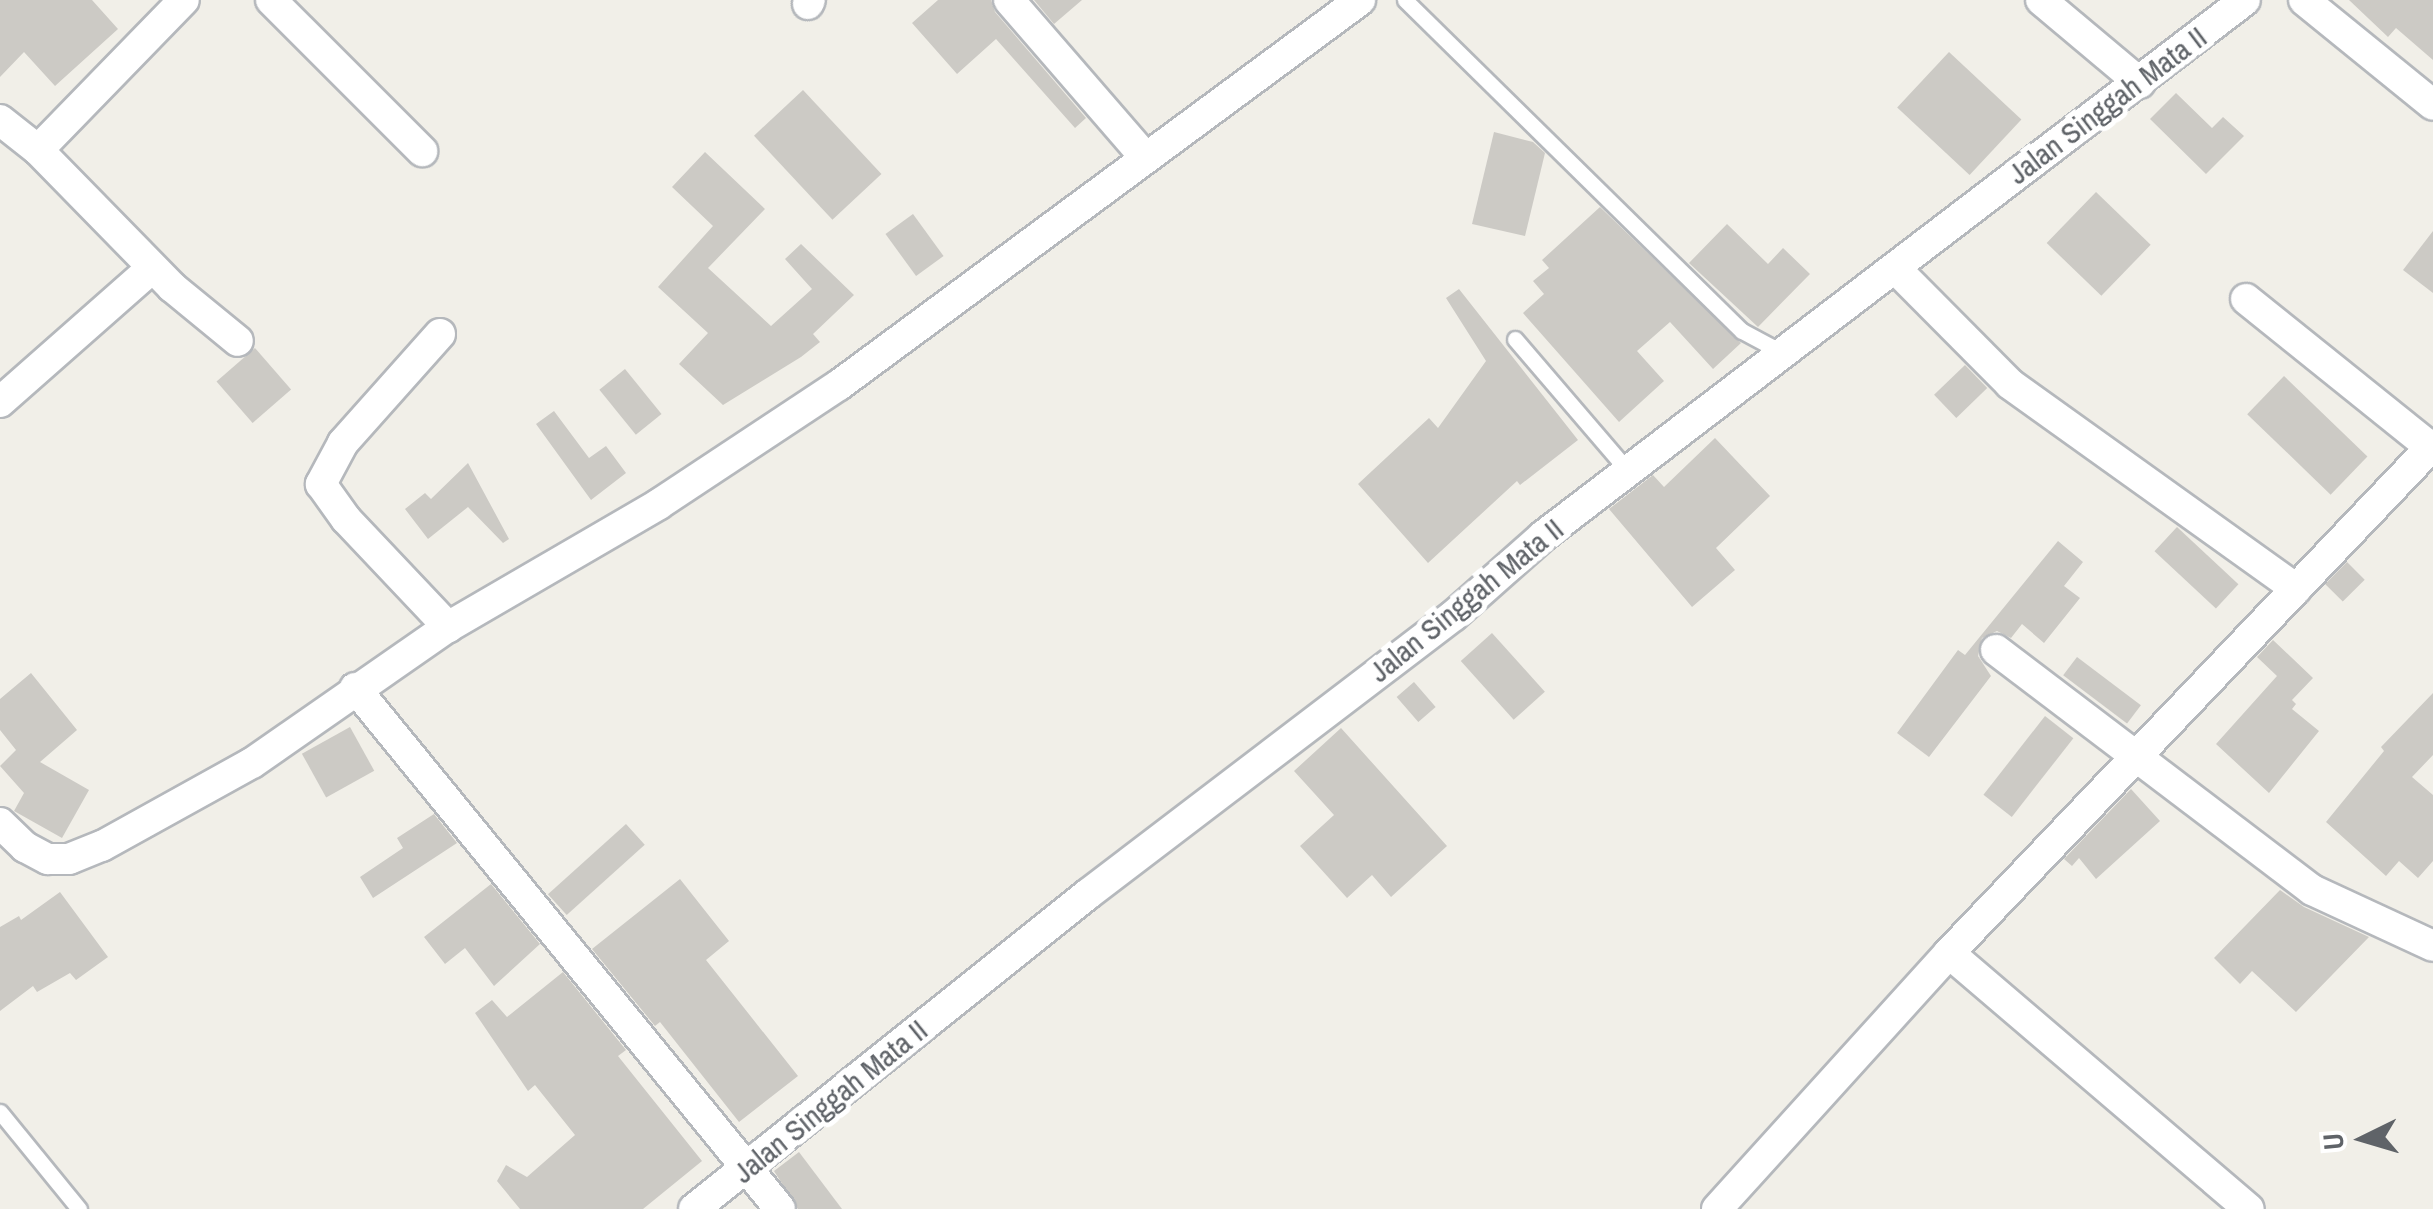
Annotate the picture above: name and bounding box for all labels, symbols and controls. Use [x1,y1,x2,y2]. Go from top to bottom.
street label: Jalan Singgah Mata II [2001,19,2213,191]
street label: Jalan Singgah Mata II [1362,511,1570,689]
street label: Jalan Singgah Mata II [726,1012,934,1190]
north arrow [2313,1089,2413,1189]
text: U [2313,1132,2353,1152]

